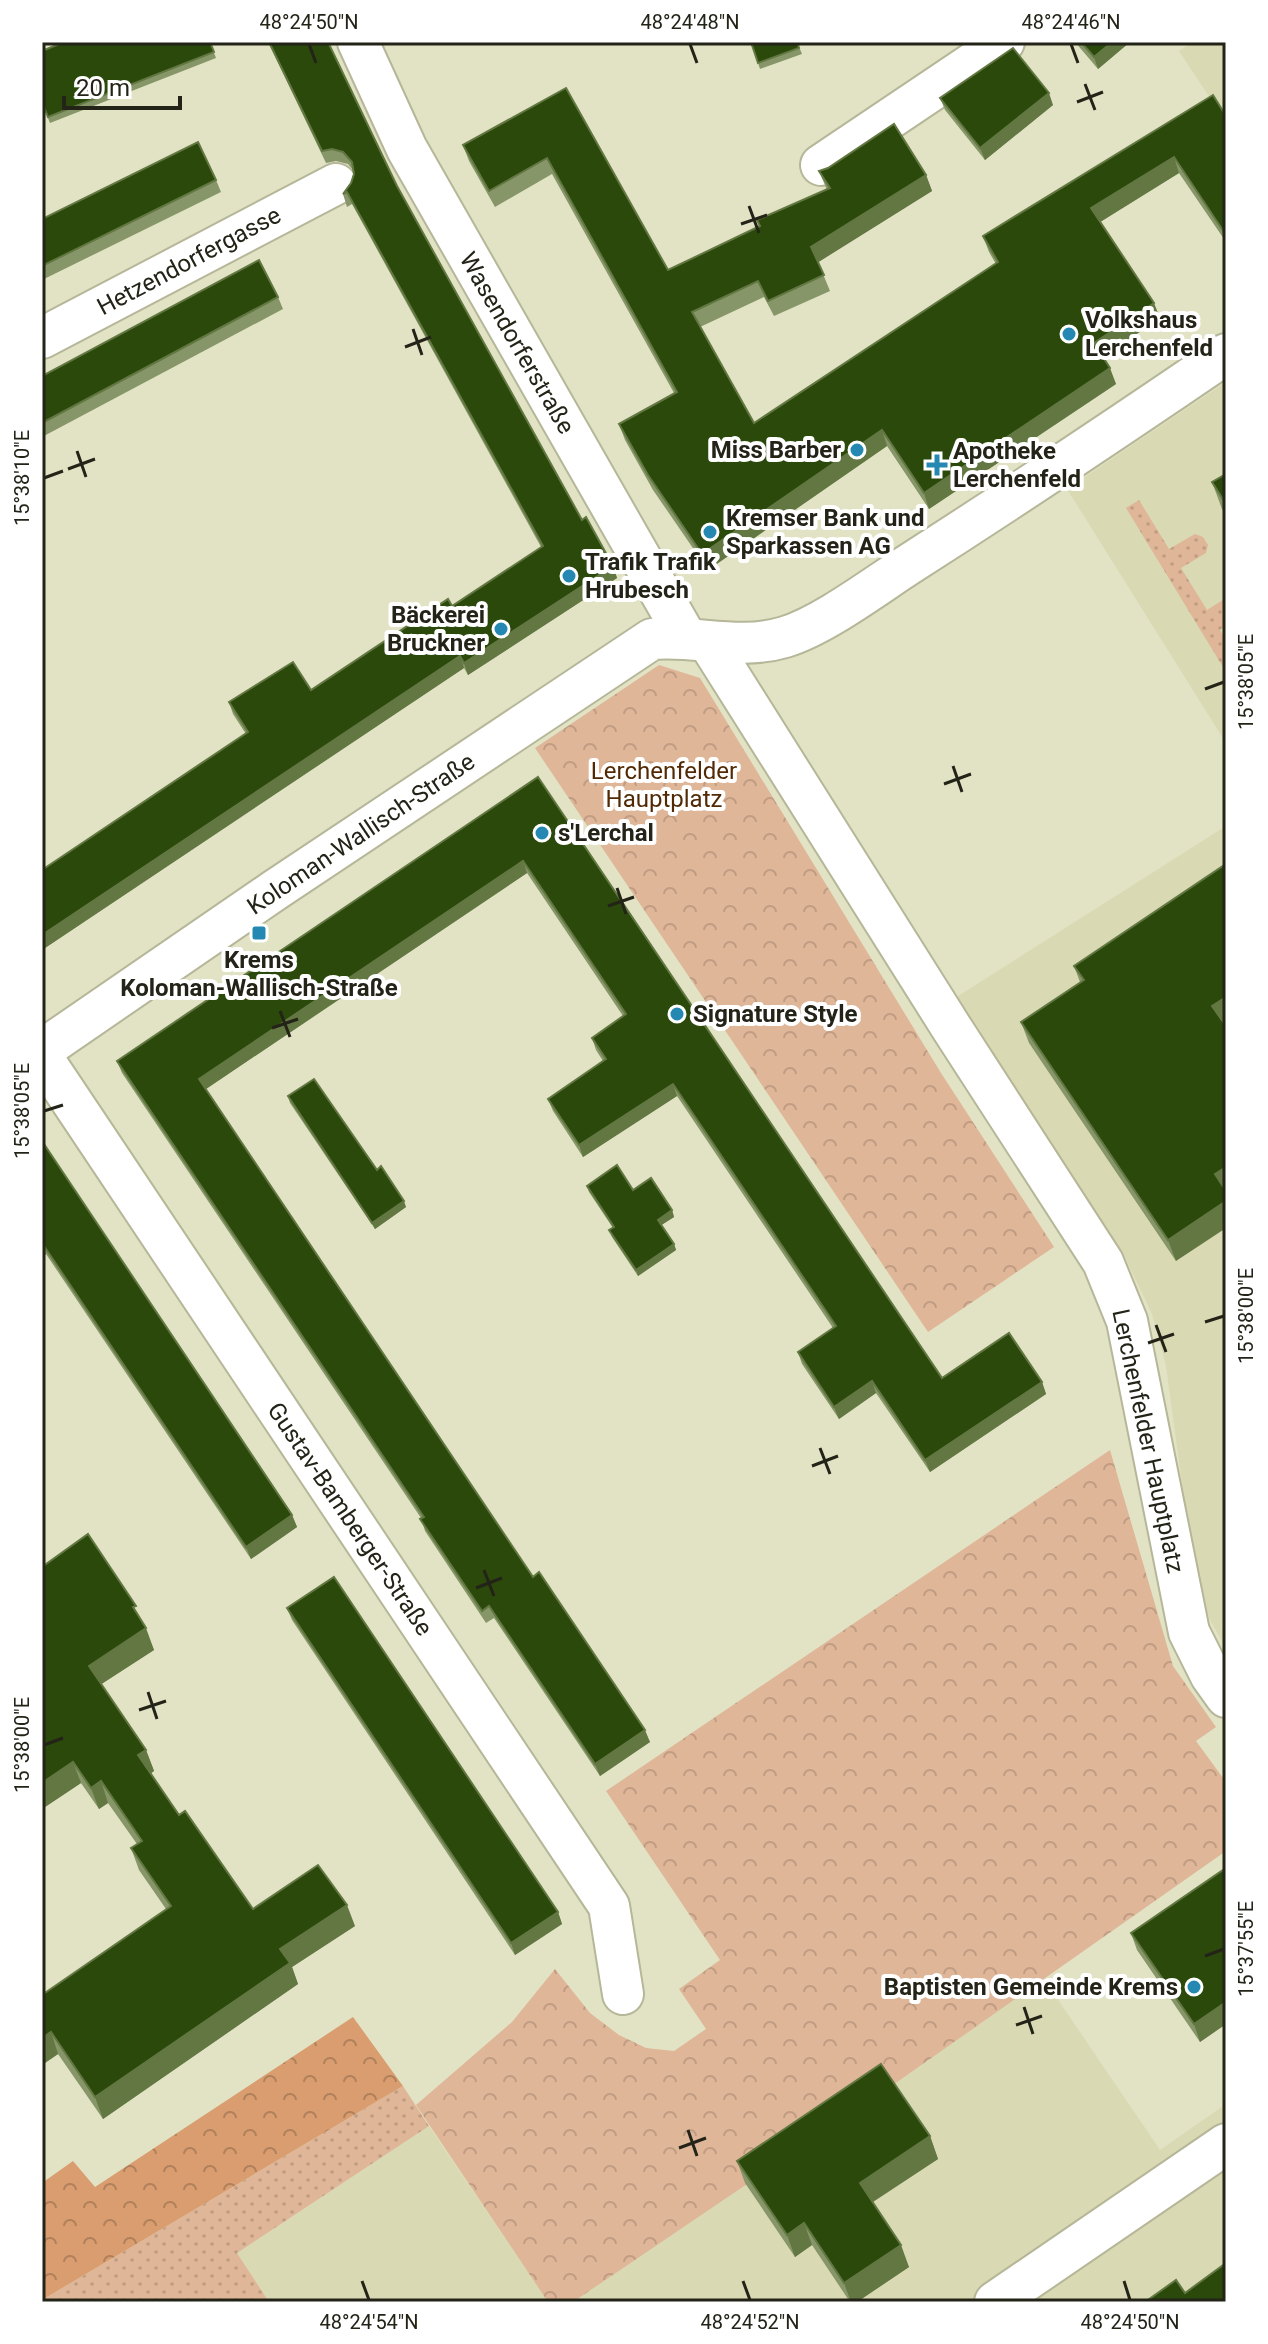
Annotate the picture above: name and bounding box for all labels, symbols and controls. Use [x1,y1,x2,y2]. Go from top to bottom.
text: 48°24'50"N [259,10,359,34]
text: 48°24'48"N [640,10,740,34]
text: 48°24'46"N [1021,10,1121,34]
scale bar [64,60,180,110]
text: 20 m [76,74,130,102]
street label: Hetzendorfergasse [93,201,285,321]
street label: Wasendorferstraße [454,247,580,439]
place label: Volkshaus Lerchenfeld [1085,306,1213,362]
marker: Volkshaus Lerchenfeld [1060,325,1078,343]
text: 15°38'10"E [10,430,34,526]
place label: Miss Barber [711,436,841,464]
place label: Apotheke Lerchenfeld [953,437,1081,493]
marker: Miss Barber [848,441,866,459]
marker: Apotheke Lerchenfeld [928,456,946,474]
place label: Kremser Bank und Sparkassen AG [726,504,924,560]
marker: Kremser Bank und Sparkassen AG [701,523,719,541]
place label: Trafik Trafik Hrubesch [585,548,717,604]
marker: Trafik Trafik Hrubesch [560,567,578,585]
place label: Bäckerei Bruckner [387,601,485,657]
marker: Bäckerei Bruckner [492,620,510,638]
text: 15°38'05"E [1234,634,1258,730]
street label: Koloman-Wallisch-Straße [242,747,480,921]
park label: Lerchenfelder Hauptplatz [591,757,737,813]
place label: s'Lerchal [558,819,654,847]
marker: s'Lerchal [533,824,551,842]
marker: Krems Koloman-Wallisch-Straße [250,924,268,942]
place label: Krems Koloman-Wallisch-Straße [120,946,398,1002]
place label: Signature Style [693,1000,858,1028]
marker: Signature Style [668,1005,686,1023]
text: 15°38'05"E [10,1063,34,1159]
text: 15°38'00"E [1234,1268,1258,1364]
street label: Lerchenfelder Hauptplatz [1106,1306,1190,1576]
street label: Gustav-Bamberger-Straße [262,1397,438,1641]
text: 15°38'00"E [10,1697,34,1793]
text: 15°37'55"E [1234,1901,1258,1997]
place label: Baptisten Gemeinde Krems [884,1973,1178,2001]
marker: Baptisten Gemeinde Krems [1185,1978,1203,1996]
text: 48°24'54"N [319,2310,419,2334]
text: 48°24'52"N [700,2310,800,2334]
text: 48°24'50"N [1080,2310,1180,2334]

